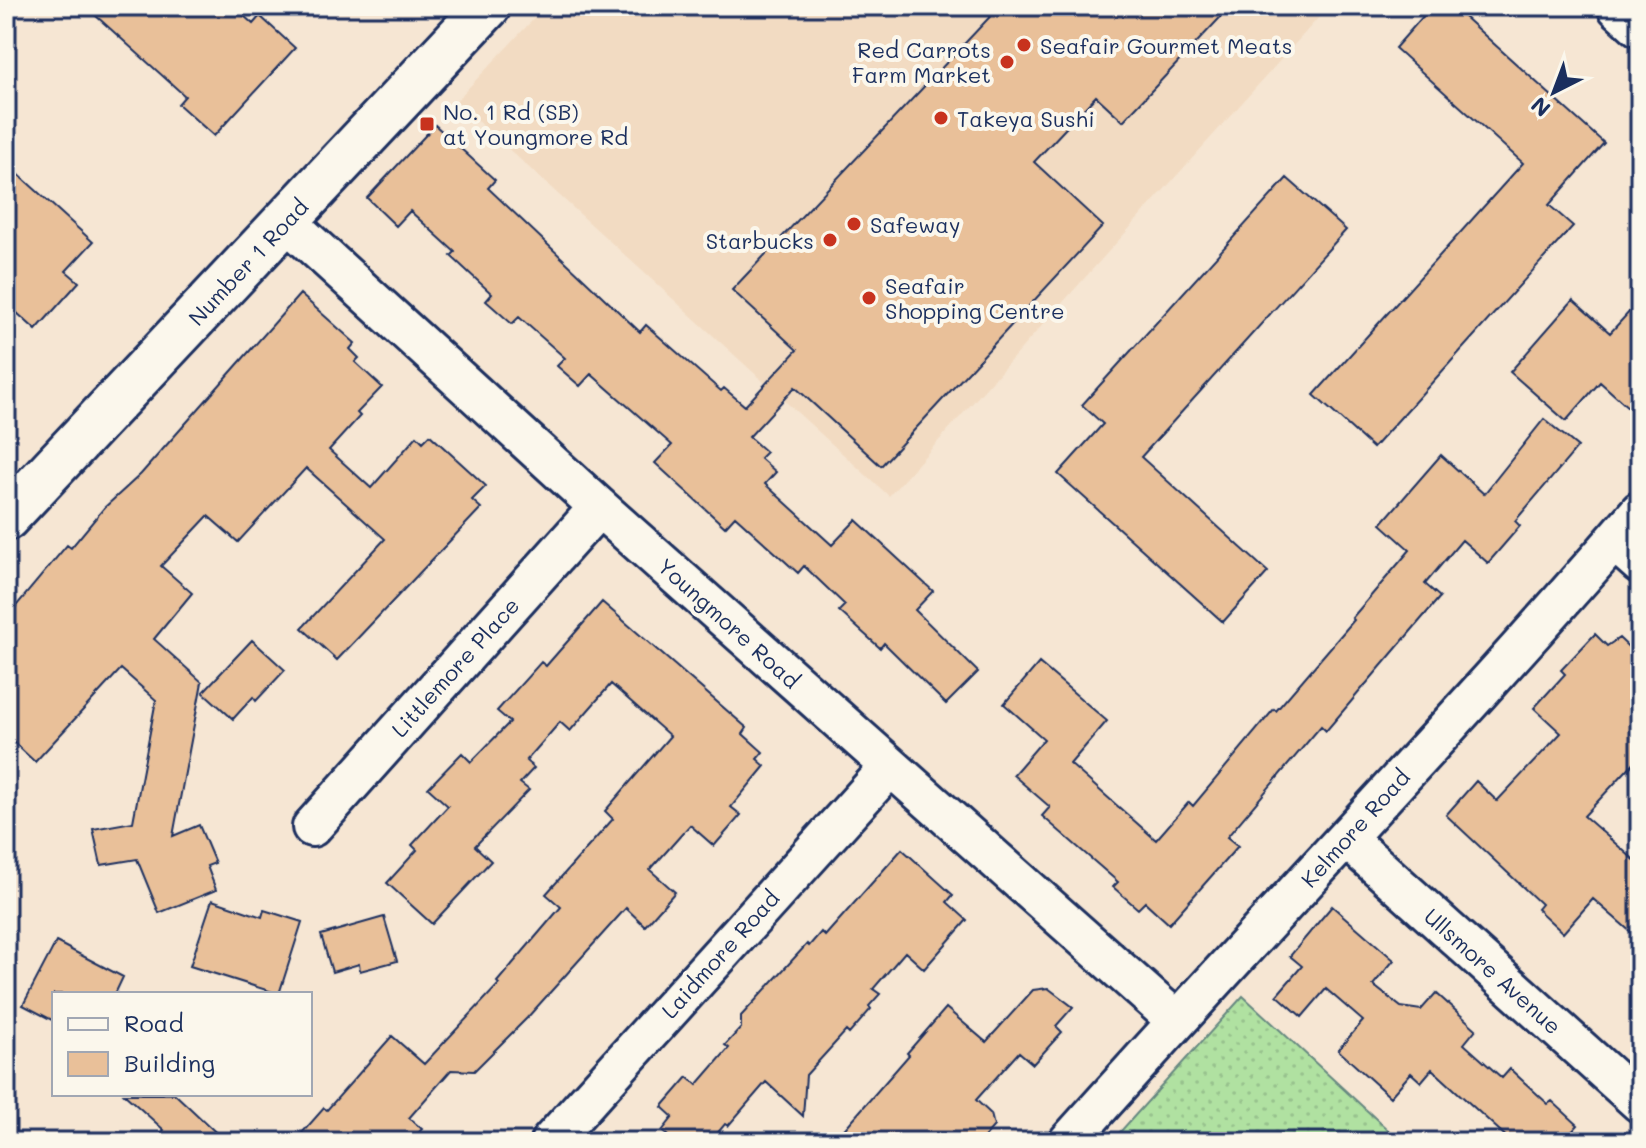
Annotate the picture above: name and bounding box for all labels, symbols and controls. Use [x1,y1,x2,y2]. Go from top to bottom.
place label: Seafair Gourmet Meats [1040,31,1292,60]
place label: Red Carrots Farm Market [852,35,991,89]
marker: Seafair Gourmet Meats [1015,36,1033,54]
north arrow [1514,52,1594,132]
marker: Red Carrots Farm Market [998,53,1016,71]
text: N [1524,91,1556,124]
place label: No. 1 Rd (SB) at Youngmore Rd [443,97,628,151]
place label: Takeya Sushi [957,104,1095,133]
marker: Takeya Sushi [932,109,950,127]
marker: No. 1 Rd (SB) at Youngmore Rd [418,115,436,133]
street label: Number 1 Road [182,192,314,332]
place label: Safeway [870,210,961,239]
marker: Safeway [845,215,863,233]
place label: Starbucks [706,226,814,255]
marker: Starbucks [821,231,839,249]
place label: Seafair Shopping Centre [885,271,1065,325]
marker: Seafair Shopping Centre [860,289,878,307]
street label: Youngmore Road [652,551,806,695]
street label: Littlemore Place [385,591,525,743]
street label: Kelmore Road [1294,763,1416,893]
street label: Laidmore Road [655,884,785,1024]
street label: Ullsmore Avenue [1418,902,1568,1040]
legend [52,992,312,1096]
text: Road [124,1007,184,1038]
text: Building [124,1047,215,1078]

